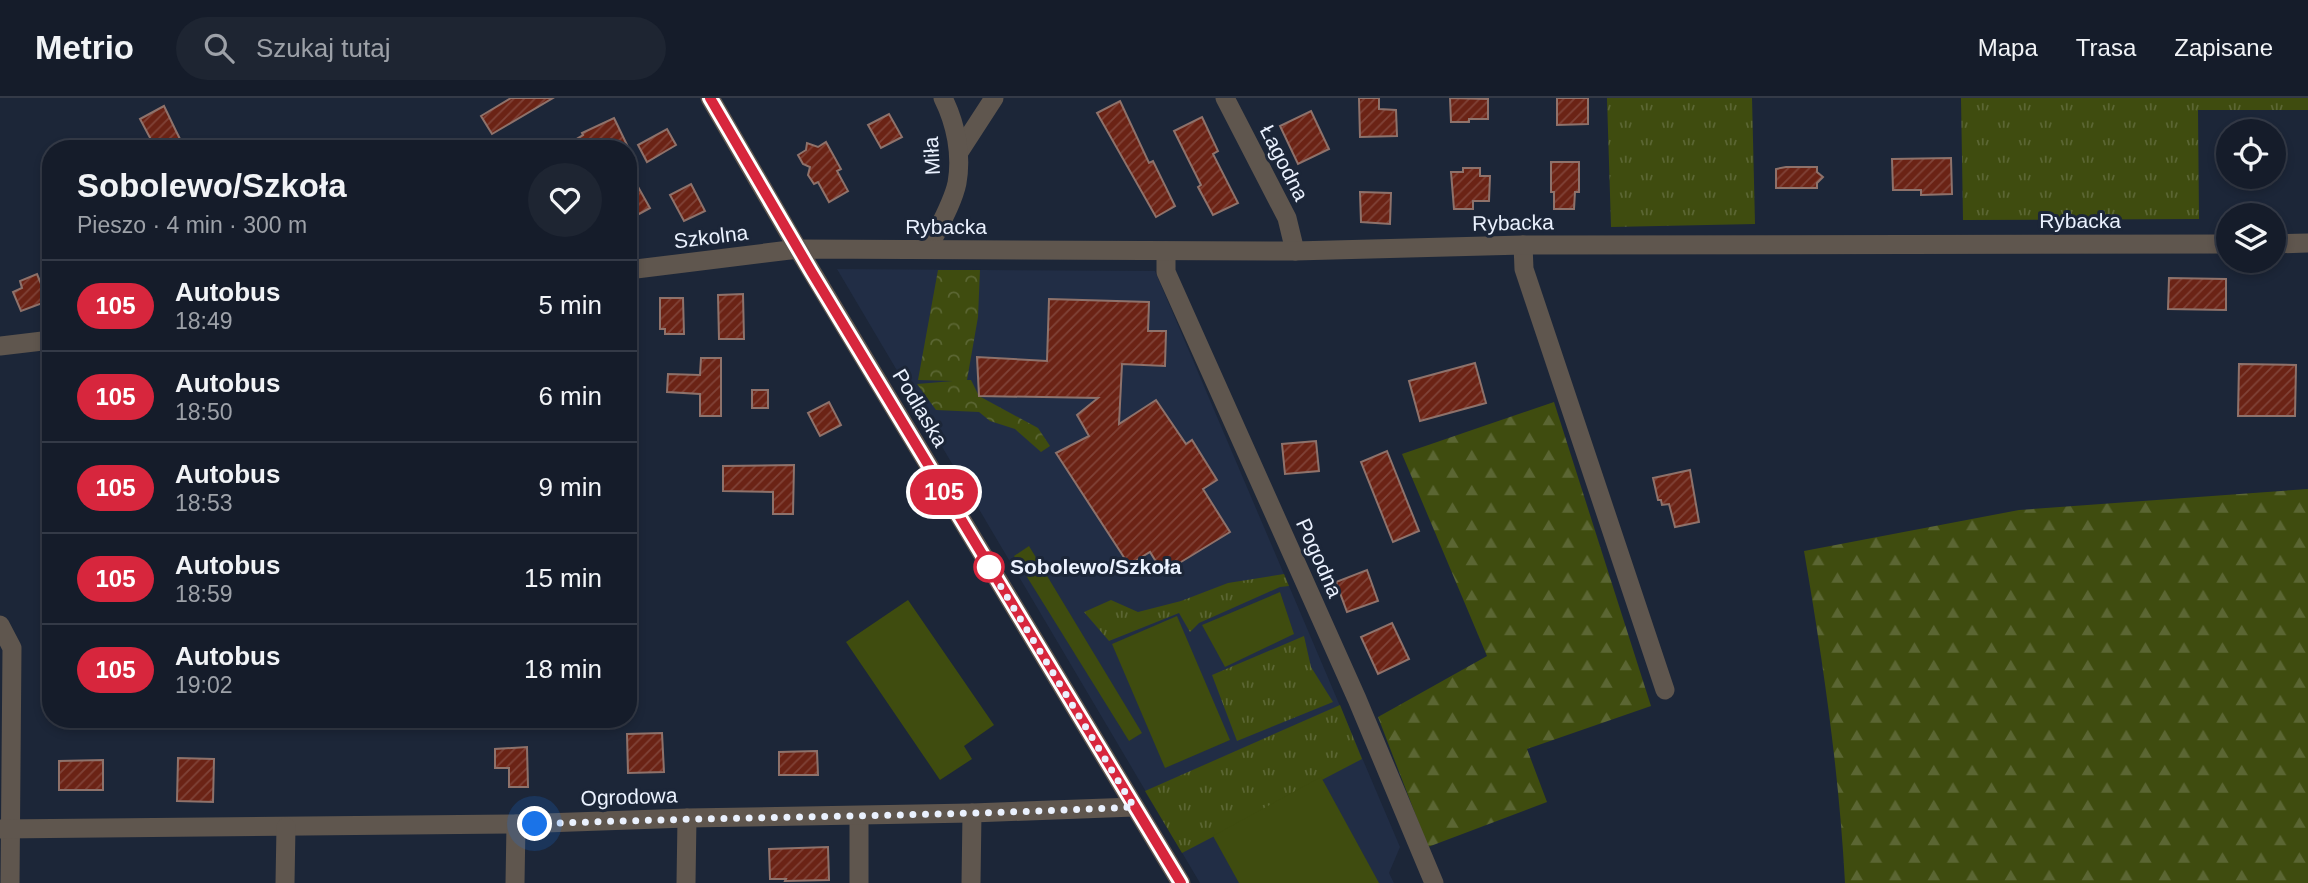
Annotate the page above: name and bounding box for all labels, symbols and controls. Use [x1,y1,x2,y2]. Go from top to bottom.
search box [176,17,666,80]
text: Metrio [35,29,134,66]
icon: search [200,29,238,67]
text: Szukaj tutaj [256,33,390,63]
text: Mapa [1978,34,2038,61]
text: Trasa [2076,34,2136,61]
text: Zapisane [2174,34,2273,61]
map controls [2216,119,2286,273]
button: locate [2216,119,2286,189]
street label: Łagodna [1256,121,1313,205]
street label: Miła [919,136,944,176]
button: heart [528,163,602,237]
text: Sobolewo/Szkoła [77,167,347,204]
button: layers [2216,203,2286,273]
street label: Rybacka [2039,209,2121,232]
street label: Rybacka [1472,210,1554,235]
text: Pieszo · 4 min · 300 m [77,212,307,238]
street label: Rybacka [905,215,987,238]
street label: Szkolna [672,220,750,252]
text: Autobus [175,277,280,307]
text: 5 min [538,290,602,320]
text: 105 [95,292,136,319]
text: 18:49 [175,308,233,334]
street label: Podlaska [888,365,953,451]
text: Autobus [175,368,280,398]
text: 6 min [538,381,602,411]
text: 105 [95,383,136,410]
text: 18:50 [175,399,233,425]
text: Autobus [175,459,280,489]
line badge: 105 [904,469,984,515]
text: 9 min [538,472,602,502]
text: 105 [95,474,136,501]
text: 105 [924,478,964,505]
text: 18:53 [175,490,233,516]
street label: Pogodna [1292,515,1347,601]
text: Autobus [175,550,280,580]
marker: Sobolewo/Szkoła [974,552,1004,582]
place label: Sobolewo/Szkoła [1010,555,1182,578]
text: 15 min [524,563,602,593]
text: 105 [95,565,136,592]
text: 18:59 [175,581,233,607]
text: Autobus [175,641,280,671]
text: 18 min [524,654,602,684]
text: 105 [95,656,136,683]
text: 19:02 [175,672,233,698]
street label: Ogrodowa [580,783,678,810]
your location [517,806,552,841]

